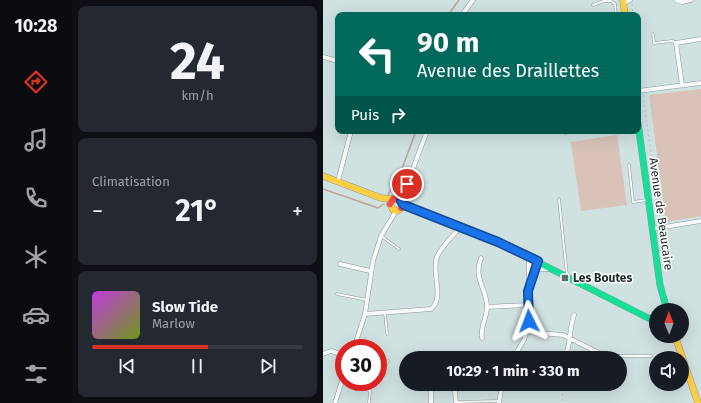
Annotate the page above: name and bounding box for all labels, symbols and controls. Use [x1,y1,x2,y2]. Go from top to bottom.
text: 10:28 [15,15,57,37]
text: 90 m [417,26,479,59]
icon: left [351,28,403,80]
text: 24 [170,30,225,93]
text: Avenue des Draillettes [417,60,599,82]
icon: directions [22,68,50,96]
text: km/h [181,88,214,103]
icon: right [387,104,409,126]
text: Puis [351,106,379,124]
icon: music [22,126,50,154]
street label: Avenue de Beaucaire [646,157,676,271]
pin [390,167,424,201]
icon: arrive [396,173,418,195]
text: Climatisation [92,174,170,189]
icon: phone [22,184,50,212]
text: 21° [175,193,220,229]
text: − [92,198,103,225]
text: + [292,198,303,225]
icon: climate [22,243,50,271]
place label: Les Boutes [573,271,632,285]
marker: Les Boutes [560,273,570,283]
text: Slow Tide [152,298,218,316]
position arrow [508,300,550,342]
icon: car [22,301,50,329]
north arrow [649,303,689,343]
map controls [649,303,689,391]
text: Marlow [152,316,195,331]
speed limit sign: 30 [335,339,387,391]
button: sound [649,351,689,391]
icon: previous [116,355,138,377]
icon: pause [186,355,208,377]
icon: next [257,355,279,377]
icon: filters [22,360,50,388]
text: 10:29 · 1 min · 330 m [446,362,580,380]

